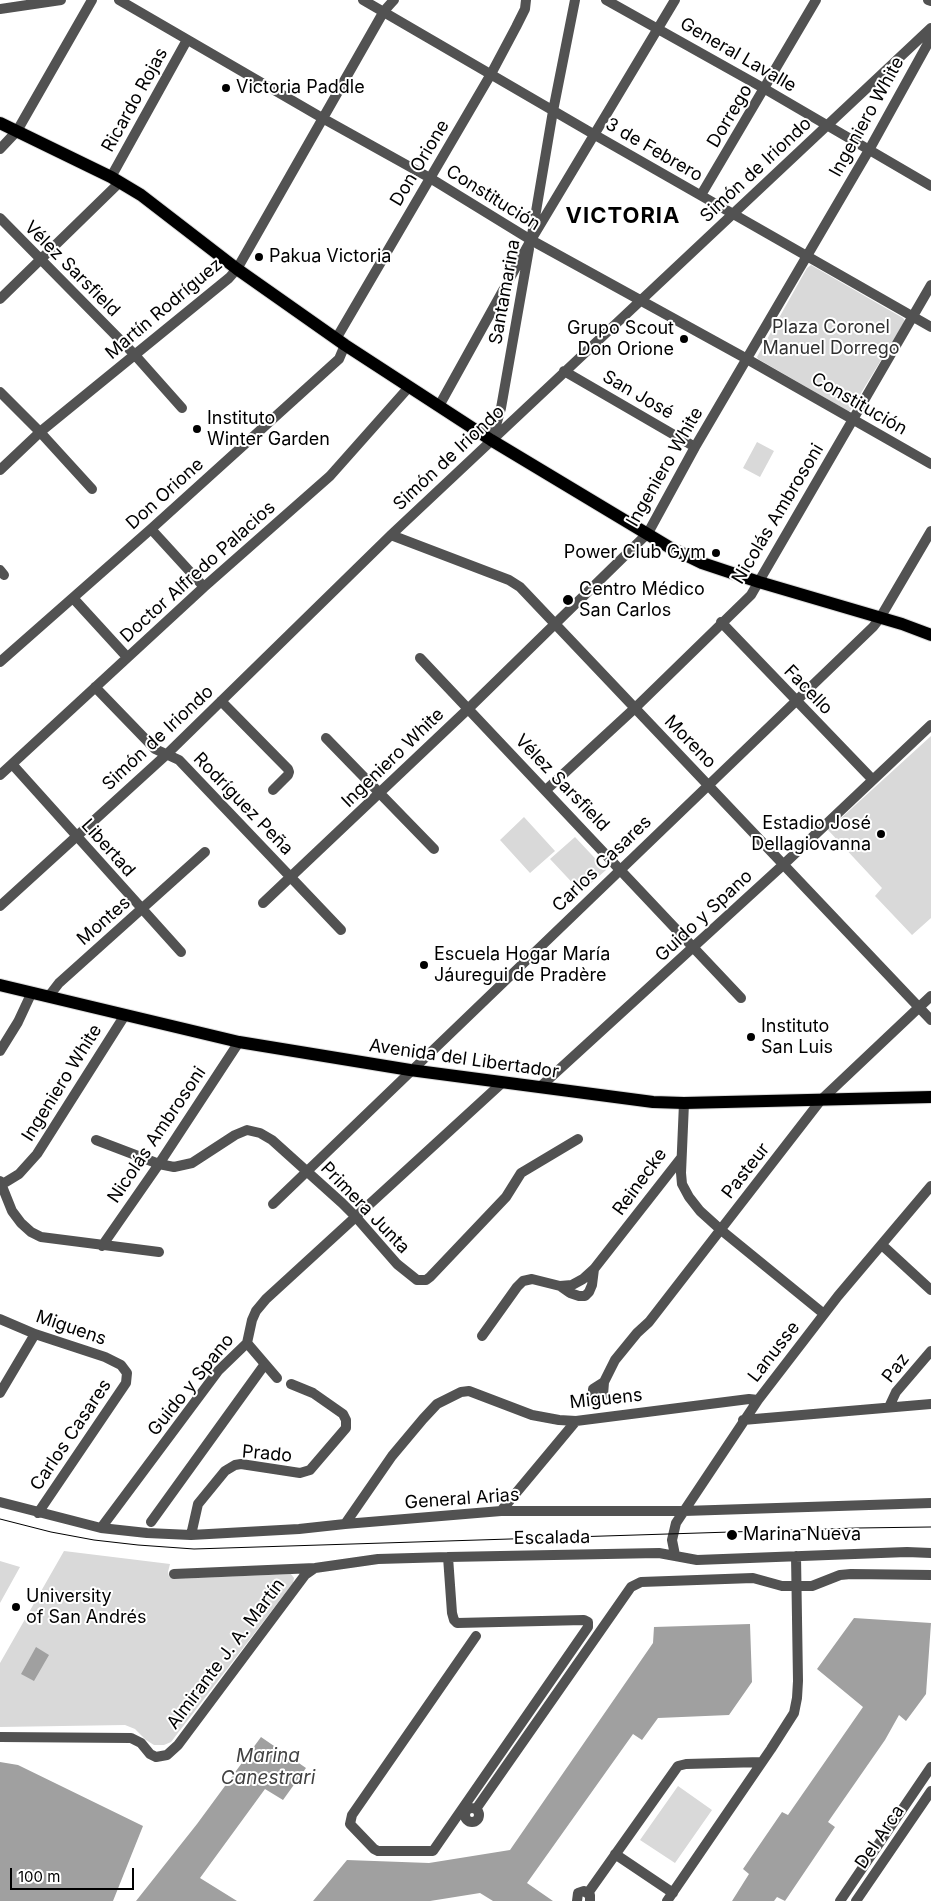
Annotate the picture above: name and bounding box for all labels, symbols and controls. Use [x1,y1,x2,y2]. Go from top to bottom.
street label: General Lavalle [676,13,800,97]
street label: Ricardo Rojas [97,44,173,156]
street label: Ingeniero White [825,53,909,181]
place label: Victoria Paddle [236,77,365,99]
street label: Dorrego [703,81,757,151]
marker: Victoria Paddle [220,82,232,94]
street label: Simón de Iriondo [696,113,816,227]
street label: 3 de Febrero [602,114,706,186]
street label: Don Orione [386,116,454,210]
street label: Constitución [442,161,544,235]
district label: VICTORIA [565,203,681,229]
street label: Vélez Sarsfield [20,217,124,321]
street label: Santamarina [485,238,525,346]
place label: Pakua Victoria [269,246,391,268]
marker: Pakua Victoria [253,251,265,263]
street label: Martín Rodríguez [101,254,227,364]
park label: Plaza Coronel Manuel Dorrego [762,317,900,359]
place label: Grupo Scout Don Orione [567,318,674,360]
marker: Grupo Scout Don Orione [678,333,690,345]
street label: San José [599,366,677,424]
street label: Constitución [807,368,911,440]
street label: Simón de Iriondo [389,401,509,515]
street label: Ingeniero White [622,404,708,530]
place label: Instituto Winter Garden [207,408,330,450]
marker: Instituto Winter Garden [191,423,203,435]
street label: Nicolás Ambrosoni [728,440,828,588]
street label: Don Orione [122,454,208,534]
street label: Doctor Alfredo Palacios [116,497,280,647]
place label: Power Club Gym [564,542,706,564]
marker: Power Club Gym [710,547,722,559]
place label: Centro Médico San Carlos [579,579,705,622]
marker: Centro Médico San Carlos [561,593,575,607]
street label: Facello [779,661,837,719]
street label: Simón de Iriondo [98,681,218,795]
street label: Ingeniero White [337,704,449,812]
street label: Moreno [659,711,721,773]
street label: Vélez Sarsfield [510,730,614,836]
street label: Rodríguez Peña [189,748,297,860]
street label: Carlos Casares [548,811,656,917]
place label: Estadio José Dellagiovanna [751,813,871,856]
street label: Libertad [76,815,140,881]
marker: Estadio José Dellagiovanna [875,828,887,840]
street label: Guido y Spano [651,866,757,966]
street label: Montes [73,892,135,950]
place label: Escuela Hogar María Jáuregui de Pradère [434,944,610,986]
marker: Escuela Hogar María Jáuregui de Pradère [418,959,430,971]
place label: Instituto San Luis [761,1016,833,1058]
street label: Ingeniero White [17,1021,107,1145]
marker: Instituto San Luis [745,1031,757,1043]
street label: Avenida del Libertador [368,1035,560,1083]
street label: Nicolás Ambrosoni [103,1063,211,1207]
street label: Pasteur [718,1139,774,1203]
street label: Reinecke [608,1144,672,1220]
street label: Primera Junta [316,1158,414,1258]
street label: Miguens [33,1306,109,1350]
street label: Lanusse [744,1317,804,1387]
street label: Guido y Spano [143,1330,239,1440]
street label: Paz [878,1349,914,1387]
street label: Carlos Casares [26,1375,116,1495]
street label: Miguens [569,1384,643,1414]
street label: Prado [241,1441,293,1467]
street label: General Arias [404,1484,520,1514]
place label: Marina Nueva [743,1524,861,1546]
street label: Escalada [514,1527,590,1549]
marker: Marina Nueva [725,1528,739,1542]
street label: Almirante J. A. Martín [162,1575,290,1733]
place label: University of San Andrés [26,1586,146,1628]
marker: University of San Andrés [10,1601,22,1613]
water label: Marina Canestrari [221,1745,315,1789]
street label: Del Arca [851,1801,909,1873]
scale bar [12,1858,136,1890]
text: 100 m [18,1867,60,1886]

